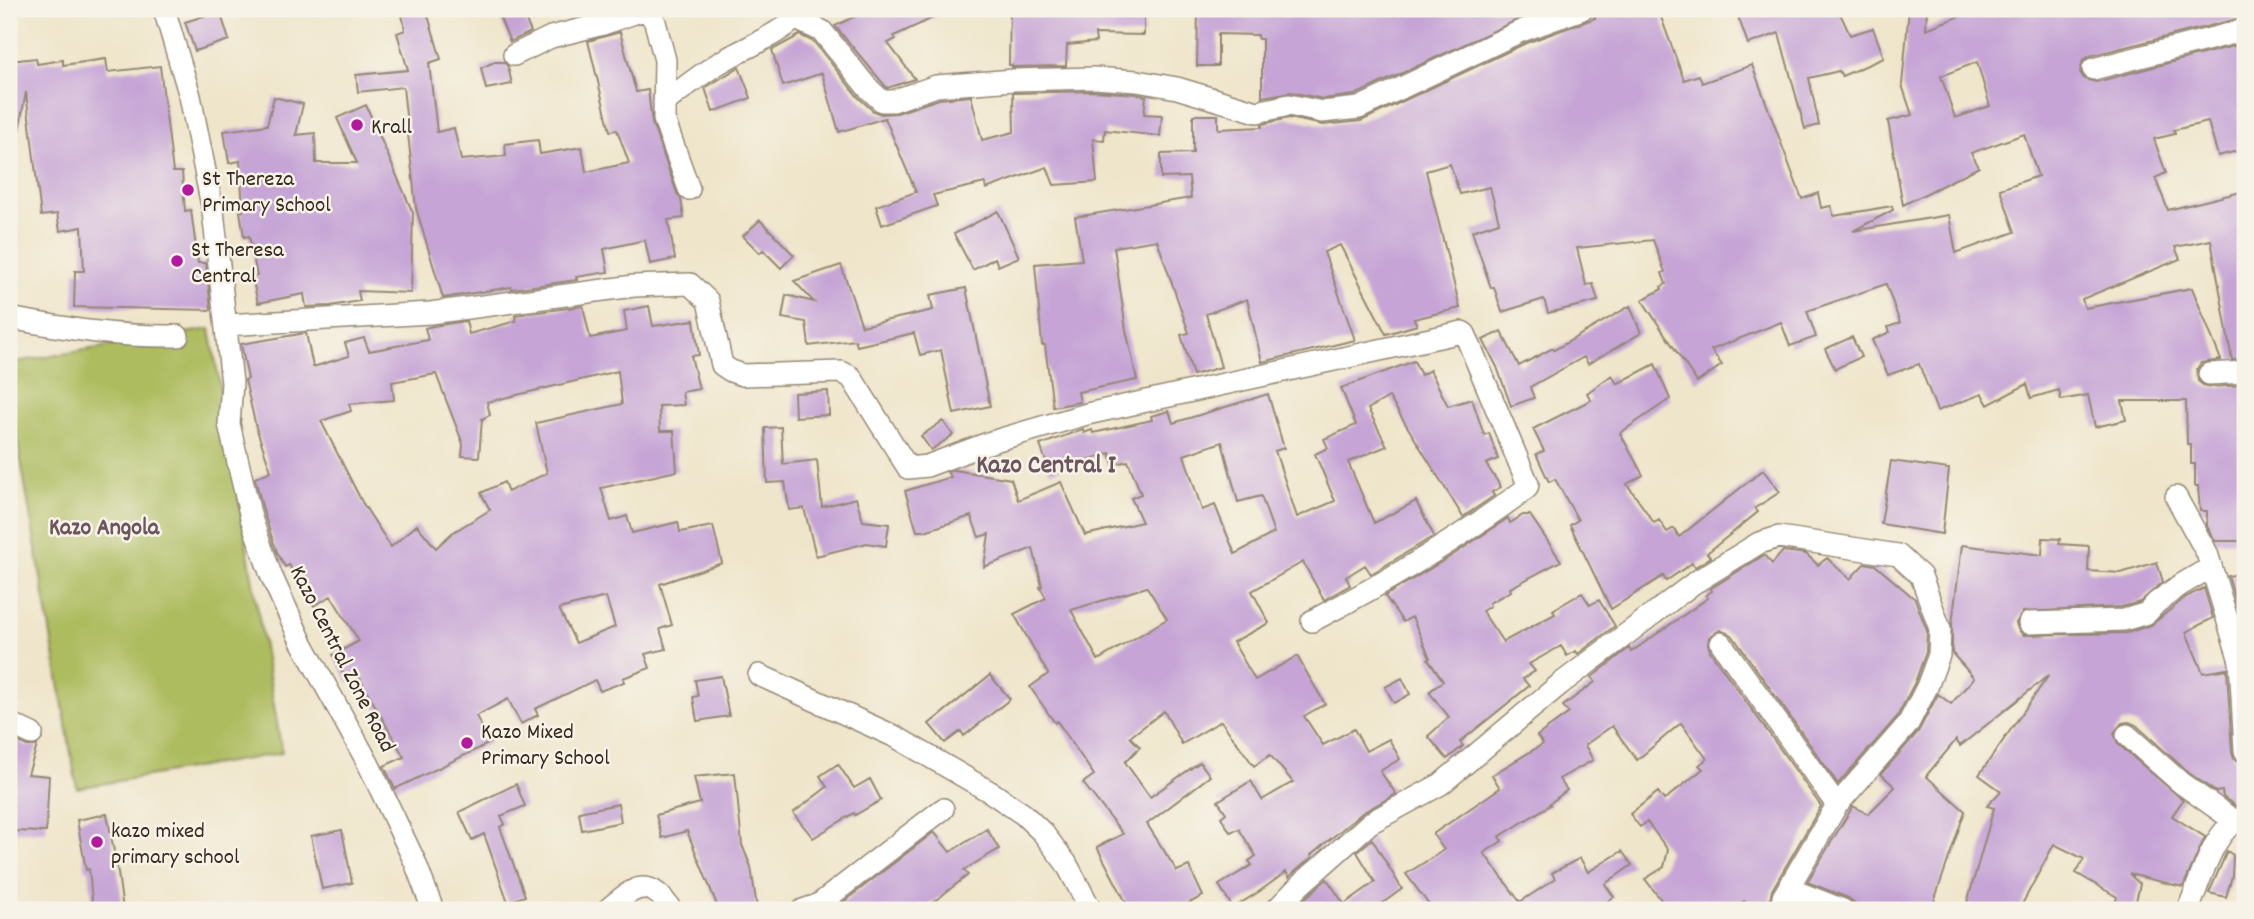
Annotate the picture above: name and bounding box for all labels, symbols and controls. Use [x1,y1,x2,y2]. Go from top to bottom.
place label: Krall [371,112,412,145]
marker: Krall [349,117,365,133]
place label: St Thereza Primary School [202,164,331,223]
marker: St Thereza Primary School [180,182,196,198]
place label: St Theresa Central [191,235,285,294]
marker: St Theresa Central [169,253,185,269]
district label: Kazo Central I [976,448,1117,485]
district label: Kazo Angola [49,512,160,546]
street label: Kazo Central Zone Road [279,560,402,759]
place label: Kazo Mixed Primary School [481,717,610,776]
marker: Kazo Mixed Primary School [459,735,475,751]
place label: kazo mixed primary school [111,816,240,875]
marker: kazo mixed primary school [89,834,105,850]

